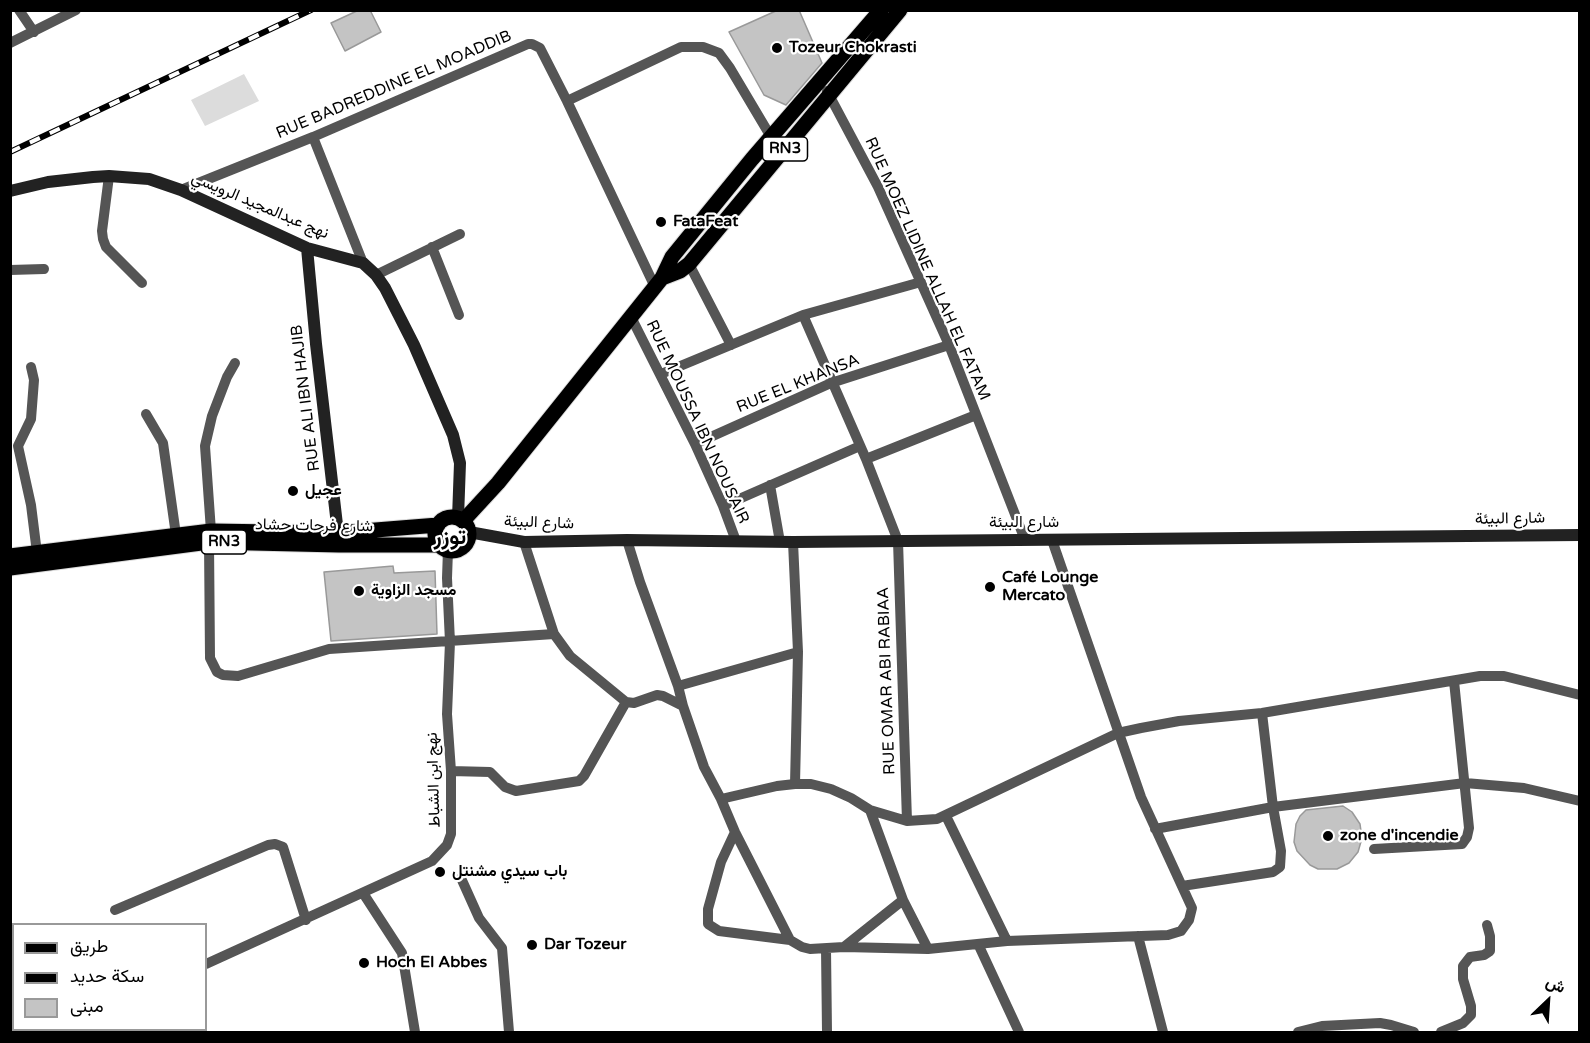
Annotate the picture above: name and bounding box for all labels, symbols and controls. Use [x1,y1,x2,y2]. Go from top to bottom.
street label: RUE BADREDDINE EL MOADDIB [273,27,515,143]
place label: Tozeur Chokrasti [789,38,917,58]
marker: Tozeur Chokrasti [770,41,784,55]
street label: RUE MOEZ LIDINE ALLAH EL FATAM [860,134,994,404]
road number: RN3 [762,137,808,161]
street label: نهج عبدالمجيد الرويسي [188,168,332,244]
place label: FataFeat [673,212,738,232]
marker: FataFeat [654,215,668,229]
street label: RUE MOUSSA IBN NOUSAIR [641,317,753,527]
street label: RUE ALI IBN HAJIB [287,324,325,472]
street label: RUE EL KHANSA [734,351,862,417]
place label: عجيل [305,481,342,501]
marker: عجيل [286,484,300,498]
street label: شارع البيئة [1475,509,1545,529]
street label: شارع البيئة [504,512,574,534]
street label: شارع البيئة [989,513,1059,533]
street label: شارع فرحات حشاد [255,515,373,537]
district label: توزر [434,525,466,551]
road number: RN3 [202,530,246,554]
place label: Café Lounge Mercato [1002,568,1098,606]
marker: Café Lounge Mercato [983,580,997,594]
place label: مسجد الزاوية [371,581,456,601]
marker: مسجد الزاوية [352,584,366,598]
street label: RUE OMAR ABI RABIAA [874,587,900,775]
street label: نهج ابن الشباط [423,732,445,828]
place label: zone d'incendie [1340,826,1458,846]
marker: zone d'incendie [1321,829,1335,843]
place label: باب سيدي مشنتل [452,862,567,882]
marker: باب سيدي مشنتل [433,865,447,879]
legend [12,923,207,1031]
text: طريق [70,935,108,957]
place label: Dar Tozeur [544,935,626,955]
marker: Dar Tozeur [525,938,539,952]
place label: Hoch El Abbes [376,953,487,973]
marker: Hoch El Abbes [357,956,371,970]
text: سكة حديد [70,965,144,987]
north arrow [1518,971,1578,1031]
text: ش [1543,972,1569,998]
text: مبنى [70,995,104,1017]

